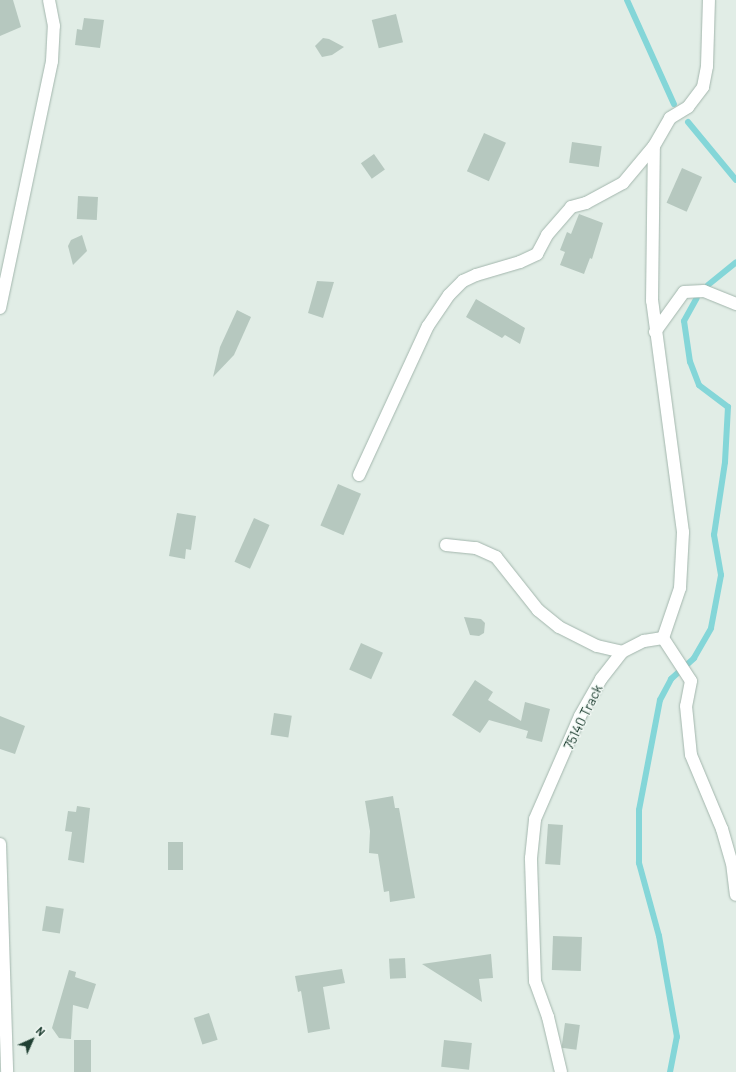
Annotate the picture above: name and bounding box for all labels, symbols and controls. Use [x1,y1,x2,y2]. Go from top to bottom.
street label: 75140 Track [560,682,606,752]
north arrow [12,1020,52,1060]
text: N [34,1024,48,1038]

